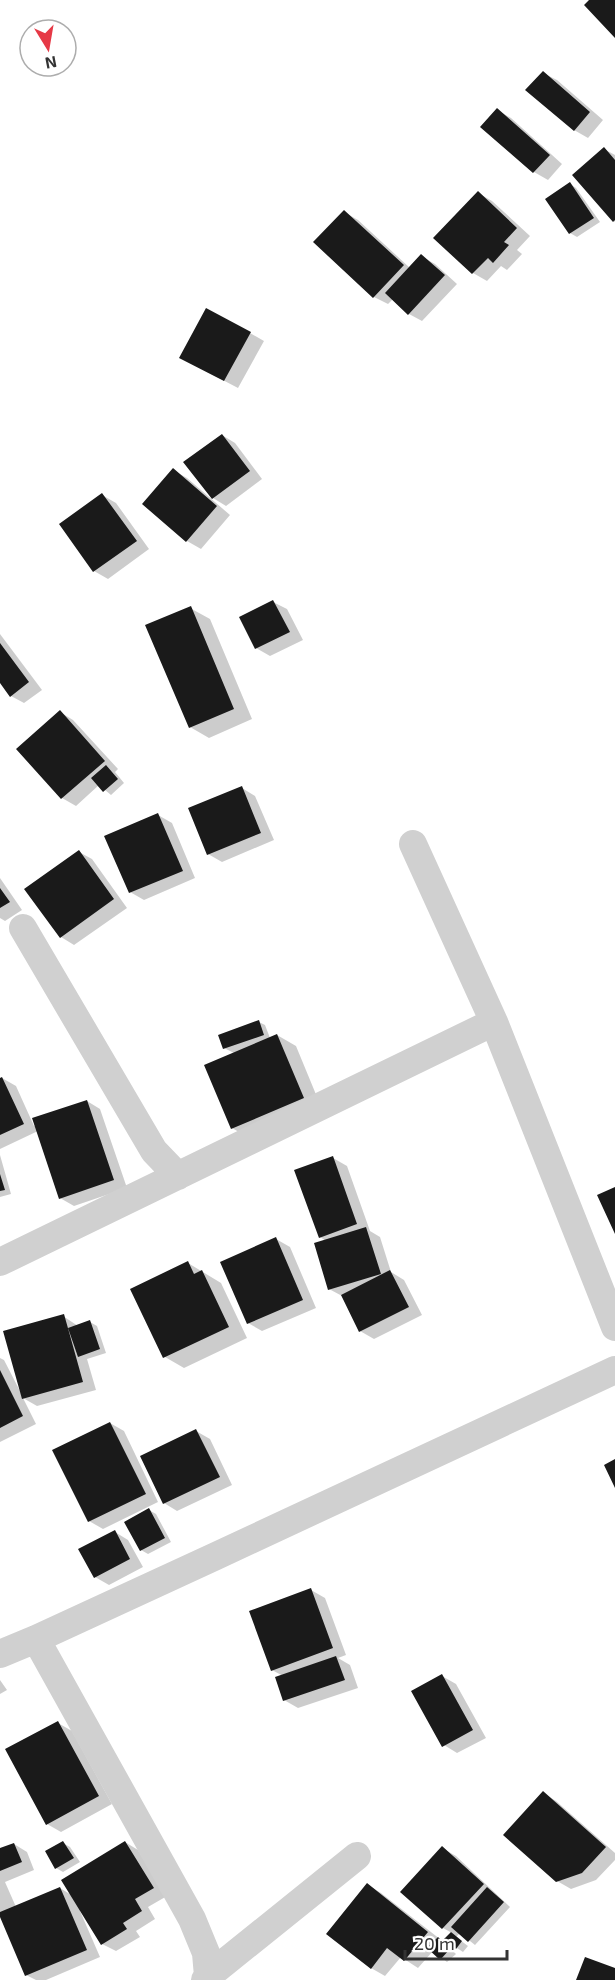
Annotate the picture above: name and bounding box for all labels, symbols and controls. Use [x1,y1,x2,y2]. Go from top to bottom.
north arrow [18,18,78,78]
text: N [43,53,58,74]
scale bar [405,1923,507,1961]
text: 20 m [414,1932,455,1954]

